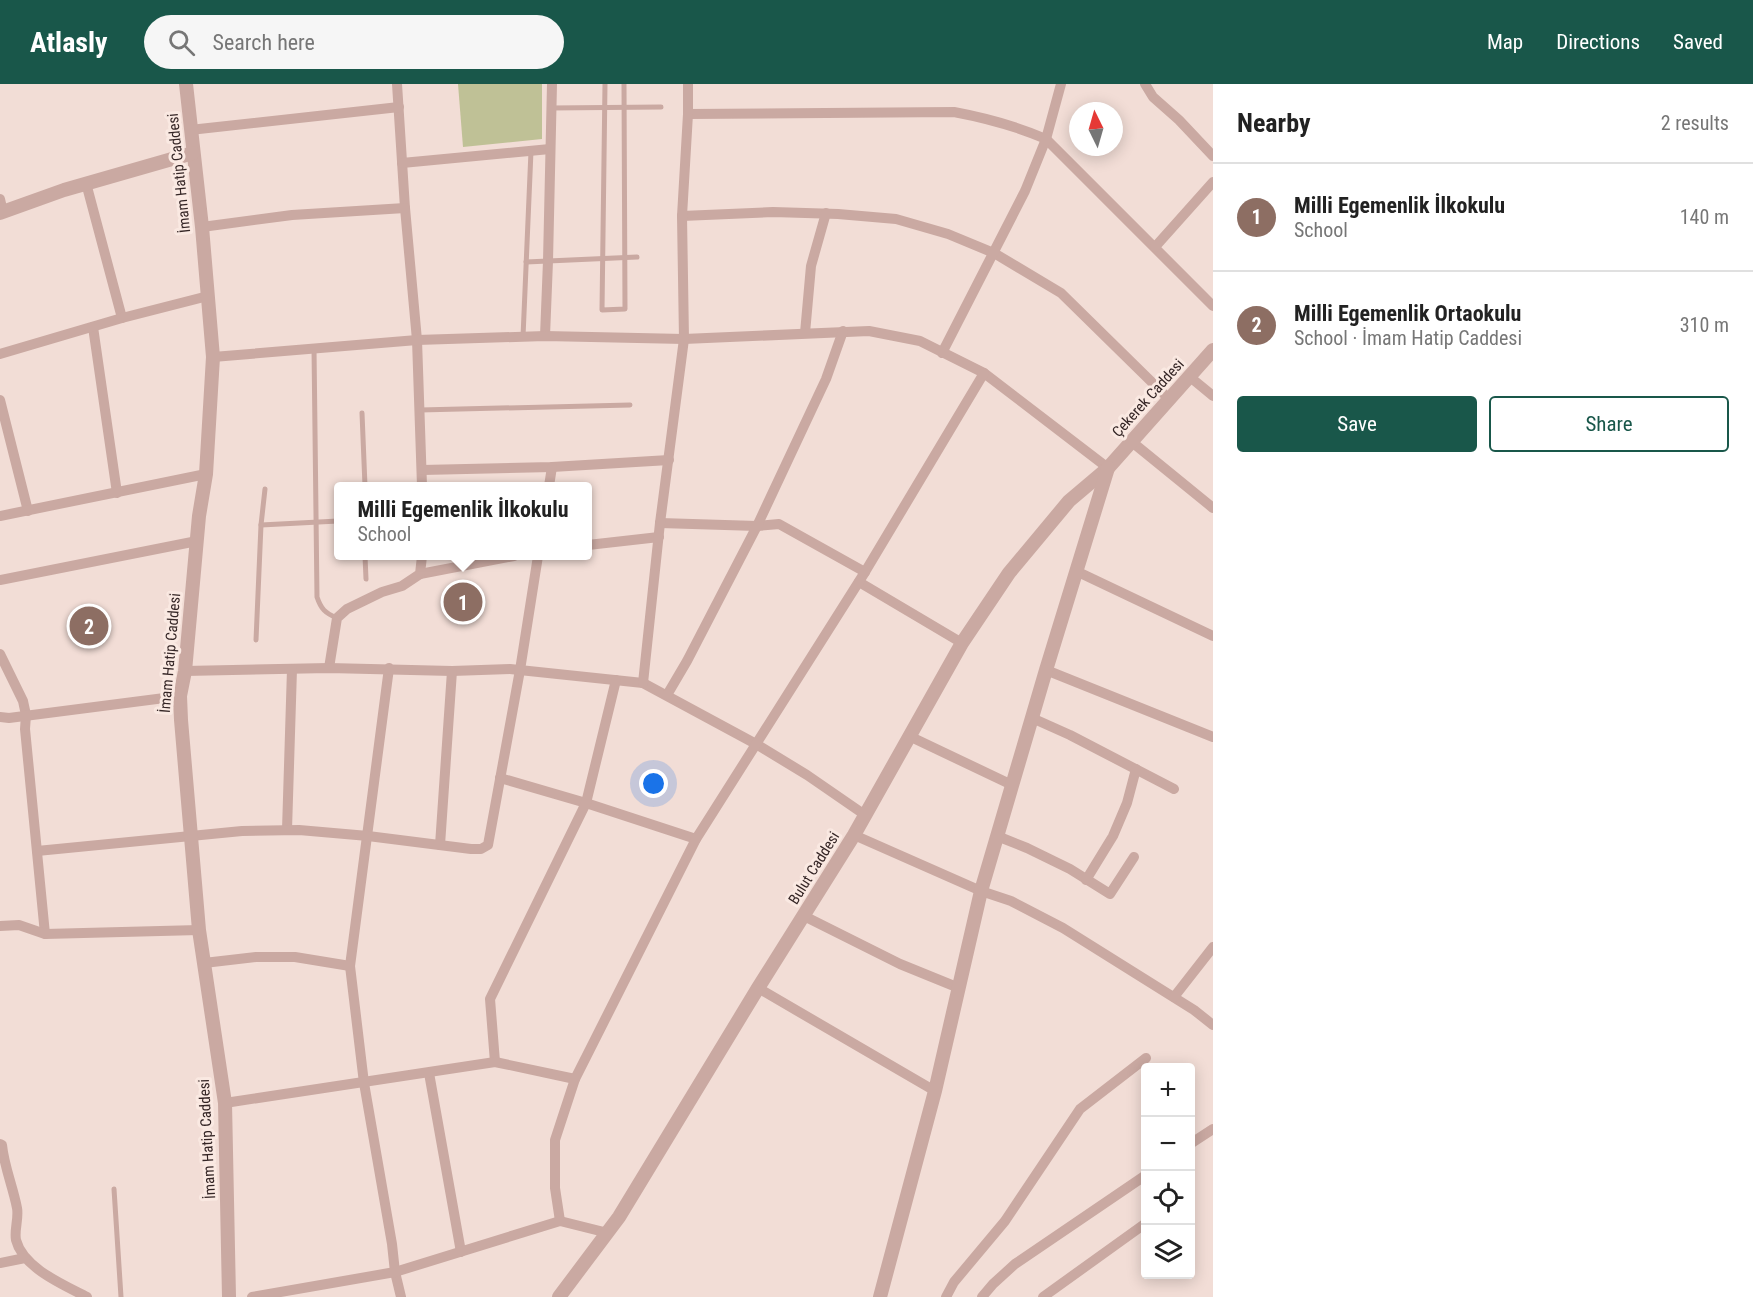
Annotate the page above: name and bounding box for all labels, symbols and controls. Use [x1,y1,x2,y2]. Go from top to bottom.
search box [144,15,564,69]
text: Atlasly [30,26,108,59]
icon: search [165,26,198,59]
text: Search here [213,30,315,55]
text: Map [1487,30,1523,54]
text: Directions [1556,30,1640,54]
text: Saved [1673,30,1723,54]
north arrow [1069,102,1123,156]
text: Nearby [1237,108,1311,138]
text: 2 results [1661,111,1729,135]
street label: İmam Hatip Caddesi [164,112,194,234]
text: Milli Egemenlik İlkokulu [1294,193,1505,218]
text: 1 [1251,205,1262,229]
text: 140 m [1680,205,1729,229]
text: School [1294,218,1348,242]
text: Milli Egemenlik Ortaokulu [1294,301,1521,326]
text: 2 [1251,313,1262,337]
text: 310 m [1680,313,1729,337]
text: School · İmam Hatip Caddesi [1294,326,1522,350]
street label: Çekerek Caddesi [1108,355,1188,441]
button: Save [1237,396,1477,452]
button: Share [1489,396,1729,452]
popup [334,482,592,560]
text: Milli Egemenlik İlkokulu [357,497,569,522]
text: School [357,522,411,546]
pin: 1 [444,580,482,624]
street label: İmam Hatip Caddesi [156,592,184,714]
pin: 2 [70,604,109,648]
your location [639,769,668,798]
street label: Bulut Caddesi [785,829,843,907]
map controls [1141,1063,1195,1279]
button: + [1141,1063,1195,1117]
street label: İmam Hatip Caddesi [195,1079,219,1199]
button: − [1141,1117,1195,1171]
button: locate [1141,1171,1195,1225]
button: layers [1141,1225,1195,1279]

